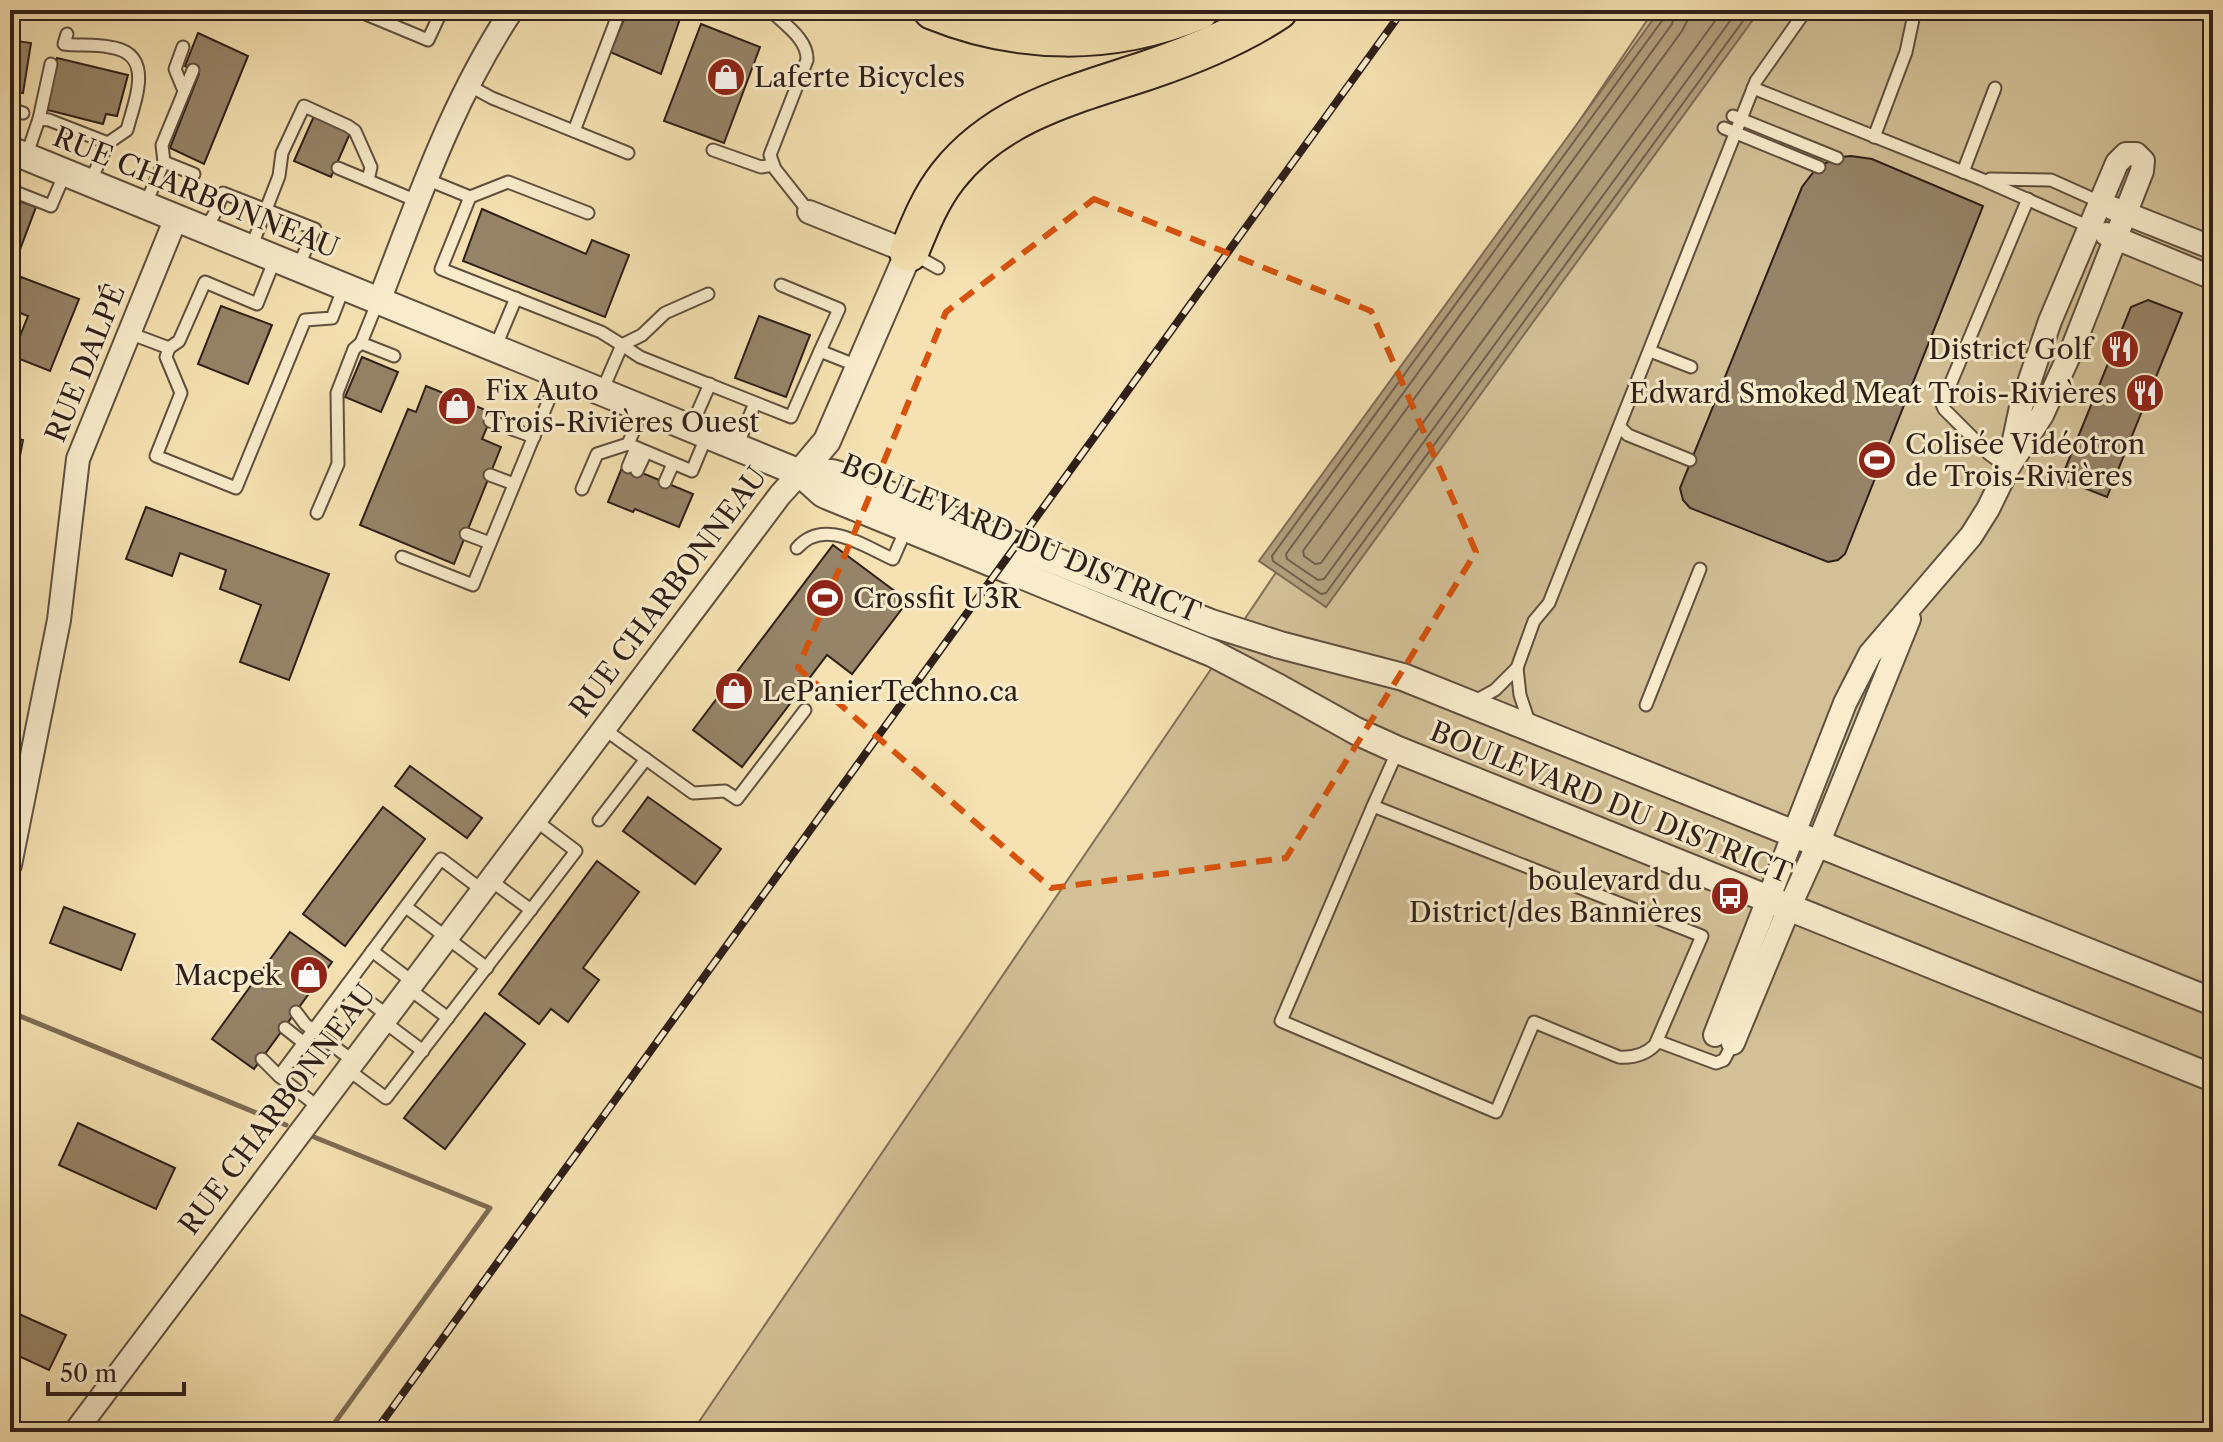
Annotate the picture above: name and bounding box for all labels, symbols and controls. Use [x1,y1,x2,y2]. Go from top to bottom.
shop icon: Laferte Bicycles [705,56,747,98]
place label: Laferte Bicycles [754,60,965,94]
street label: RUE CHARBONNEAU [48,119,344,265]
street label: RUE DALPÉ [38,279,132,447]
restaurant icon: District Golf [2099,328,2141,370]
place label: District Golf [1928,332,2095,366]
restaurant icon: Edward Smoked Meat Trois-Rivières [2124,372,2166,414]
place label: Fix Auto Trois-Rivières Ouest [485,373,759,439]
place label: Edward Smoked Meat Trois-Rivières [1629,376,2117,410]
shop icon: Fix Auto Trois-Rivières Ouest [436,385,478,427]
place label: Colisée Vidéotron de Trois-Rivières [1905,427,2145,493]
sports icon: Colisée Vidéotron de Trois-Rivières [1856,439,1898,481]
street label: BOULEVARD DU DISTRICT [836,447,1206,629]
street label: RUE CHARBONNEAU [563,460,773,724]
sports icon: Crossfit U3R [804,577,846,619]
place label: Crossfit U3R [853,581,1022,615]
shop icon: LePanierTechno.ca [713,670,755,712]
place label: LePanierTechno.ca [762,674,1019,708]
street label: BOULEVARD DU DISTRICT [1425,714,1797,890]
place label: boulevard du District/des Bannières [1409,863,1702,929]
bus stop icon: boulevard du District/des Bannières [1709,875,1751,917]
shop icon: Macpek [288,954,330,996]
place label: Macpek [174,958,283,992]
street label: RUE CHARBONNEAU [172,977,382,1241]
scale bar [48,1346,184,1396]
text: 50 m [60,1359,117,1388]

